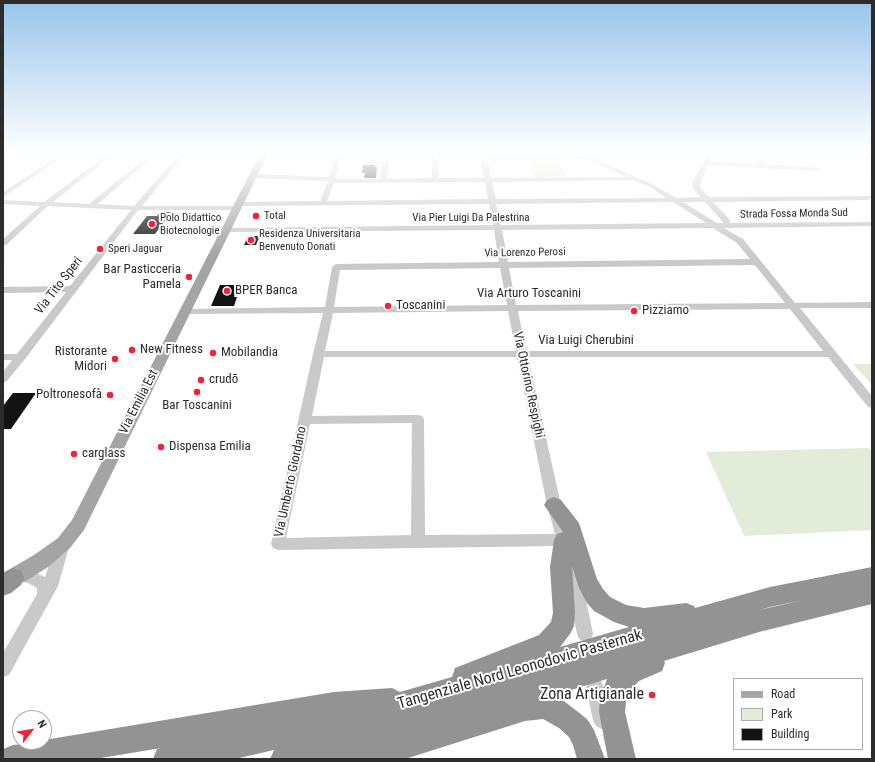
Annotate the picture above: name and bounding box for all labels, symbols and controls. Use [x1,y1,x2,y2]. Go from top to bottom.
street label: Strada Fossa Monda Sud [740,206,848,222]
place label: Total [264,209,286,223]
place label: Polo Didattico Biotecnologie [160,211,221,237]
marker: Total [251,211,261,221]
street label: Via Pier Luigi Da Palestrina [412,211,530,225]
marker: Polo Didattico Biotecnologie [147,219,157,229]
place label: Residenza Universitaria Benvenuto Donati [259,227,360,253]
marker: Residenza Universitaria Benvenuto Donati [246,235,256,245]
place label: Speri Jaguar [108,242,163,256]
marker: Speri Jaguar [95,244,105,254]
street label: Via Lorenzo Perosi [484,246,566,260]
street label: Via Tito Speri [32,254,86,318]
place label: Bar Pasticceria Pamela [103,262,181,293]
marker: Bar Pasticceria Pamela [184,272,194,282]
place label: BPER Banca [235,283,297,299]
marker: BPER Banca [222,286,232,296]
street label: Via Arturo Toscanini [477,286,581,302]
place label: Toscanini [396,298,445,314]
marker: Toscanini [383,301,393,311]
place label: Pizziamo [642,303,689,319]
marker: Pizziamo [629,306,639,316]
street label: Via Ottorino Respighi [509,330,547,440]
street label: Via Luigi Cherubini [538,333,634,349]
place label: New Fitness [140,342,203,358]
place label: Ristorante Midori [55,344,107,375]
marker: New Fitness [127,345,137,355]
place label: Mobilandia [221,345,278,361]
marker: Mobilandia [208,348,218,358]
marker: Ristorante Midori [110,354,120,364]
street label: Via Emilia Est [116,367,162,437]
place label: crudō [209,372,238,388]
marker: crudō [196,375,206,385]
place label: Poltronesofà [36,387,102,403]
marker: Bar Toscanini [192,387,202,397]
marker: Poltronesofà [105,390,115,400]
place label: Bar Toscanini [162,398,232,414]
street label: Via Umberto Giordano [272,425,310,539]
place label: Dispensa Emilia [169,439,251,455]
marker: Dispensa Emilia [156,442,166,452]
place label: carglass [82,446,126,462]
marker: carglass [69,449,79,459]
street label: Tangenziale Nord Leonodovic Pasternak [396,626,644,714]
legend [733,678,863,750]
place label: Zona Artigianale [540,685,644,705]
text: Road [771,687,795,701]
marker: Zona Artigianale [647,690,657,700]
text: Park [771,707,792,721]
north arrow [12,710,52,750]
text: N [35,718,49,730]
text: Building [771,727,809,741]

